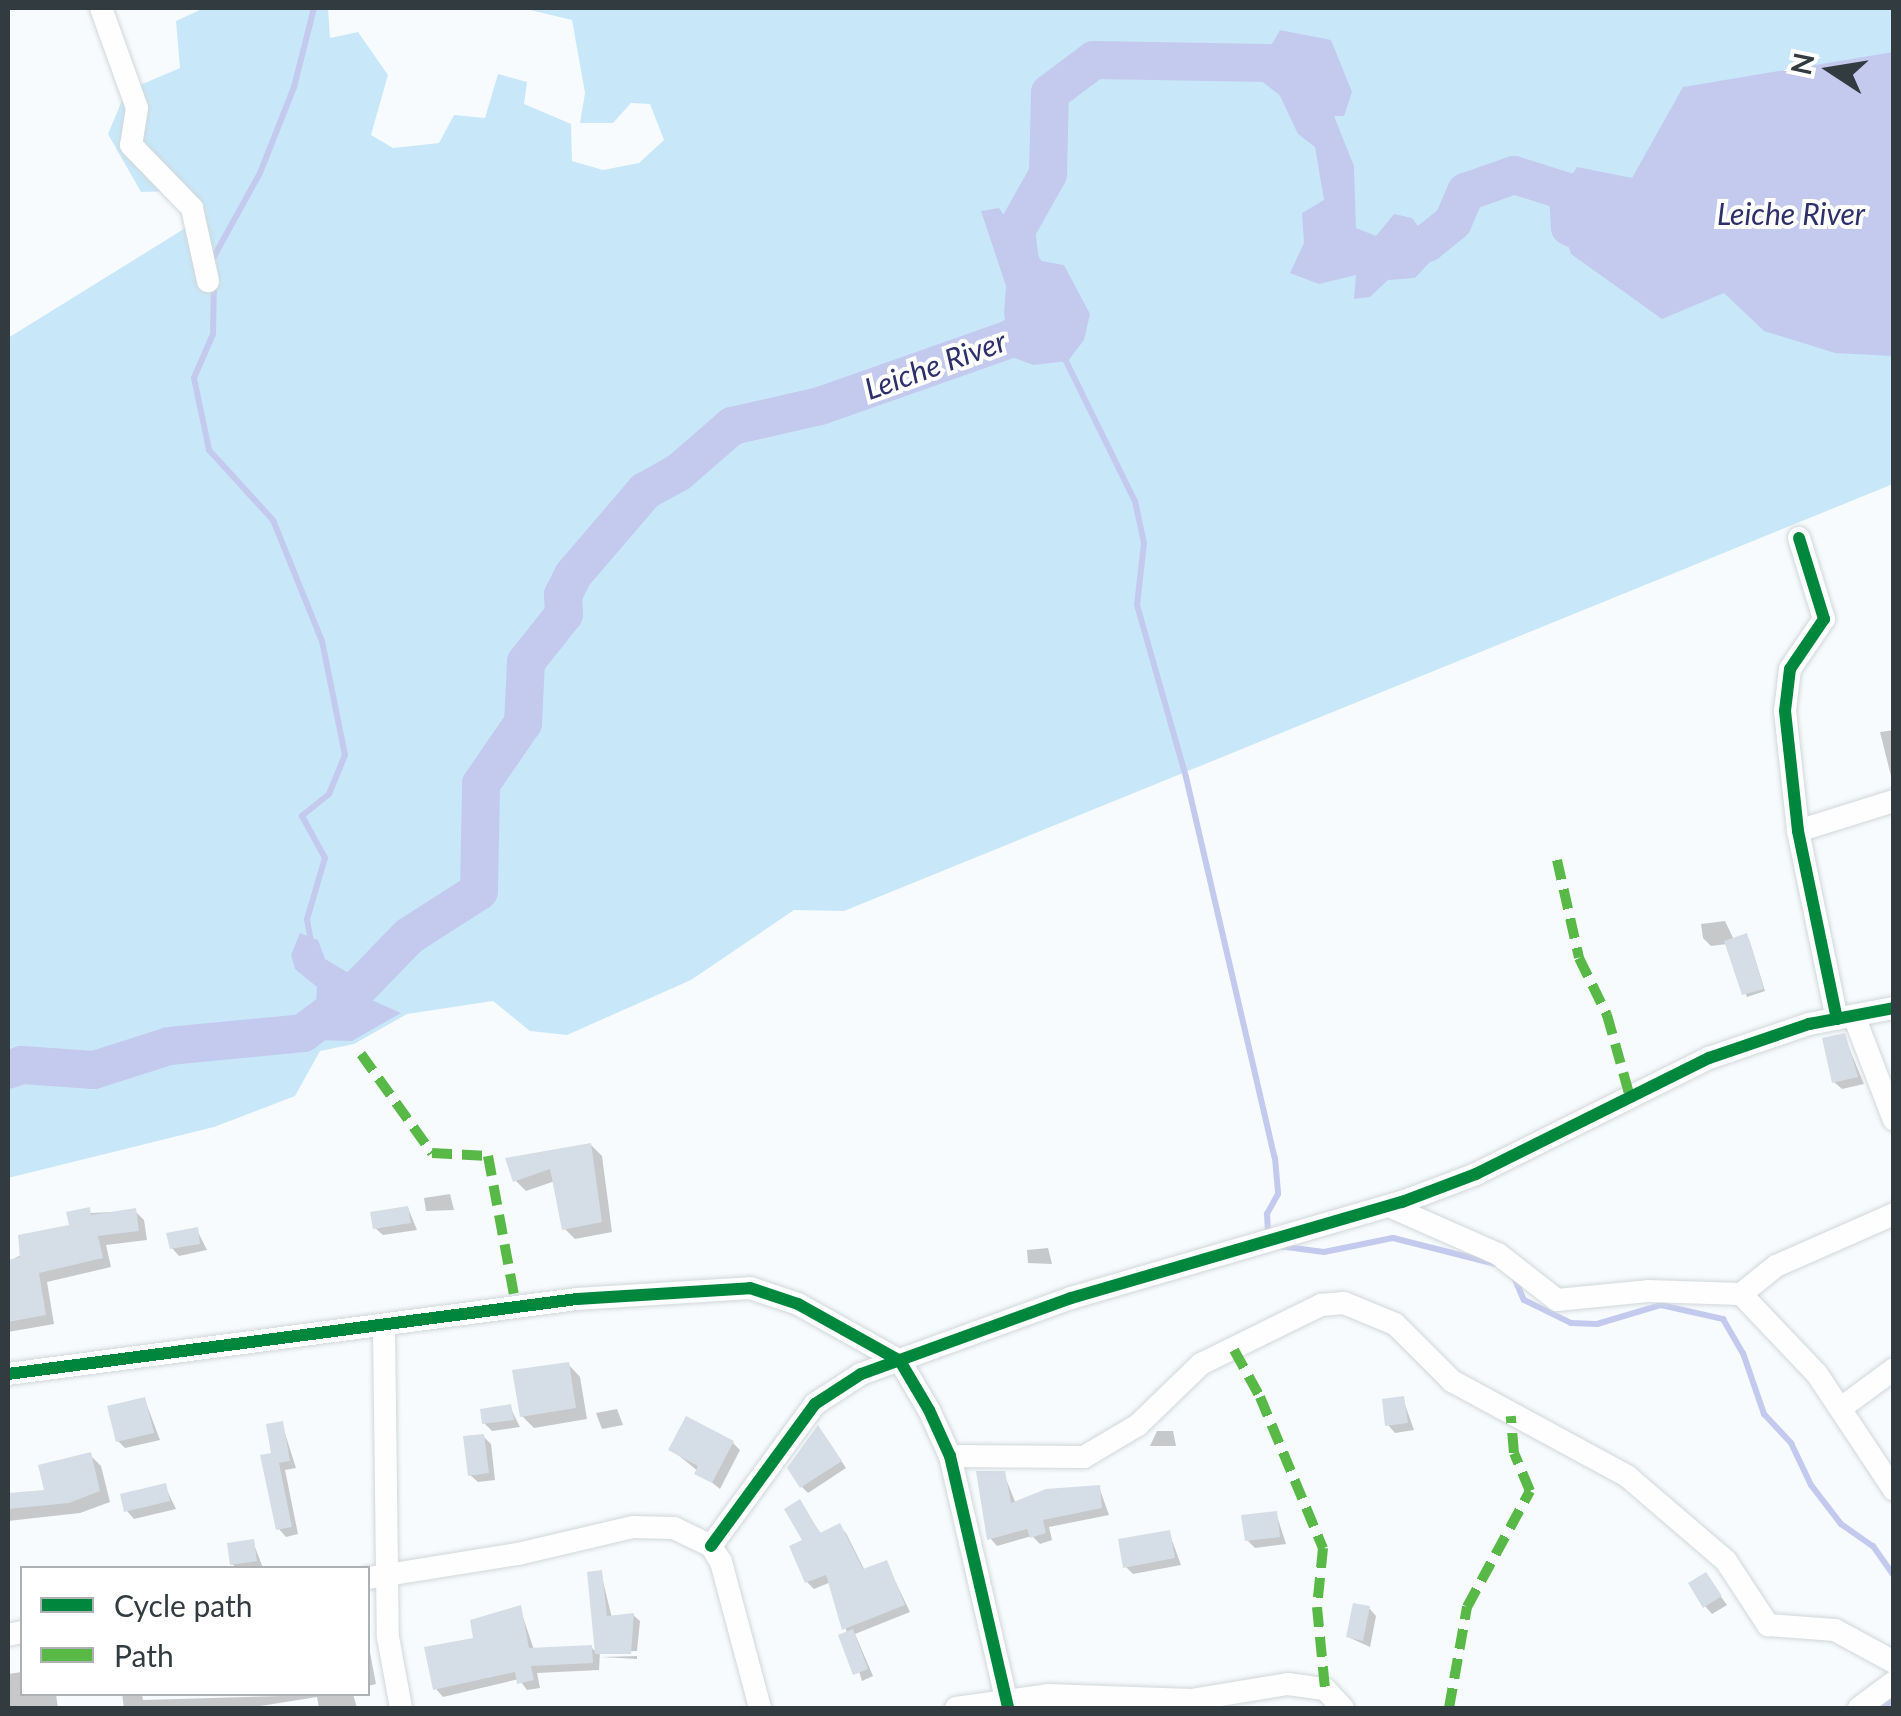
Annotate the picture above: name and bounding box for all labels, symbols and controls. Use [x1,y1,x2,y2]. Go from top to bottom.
north arrow [1781,20,1881,120]
text: N [1783,50,1821,78]
water label: Leiche River [1717,195,1865,231]
water label: Leiche River [859,322,1011,406]
legend [20,1566,370,1696]
text: Cycle path [114,1587,253,1623]
text: Path [114,1637,174,1673]

